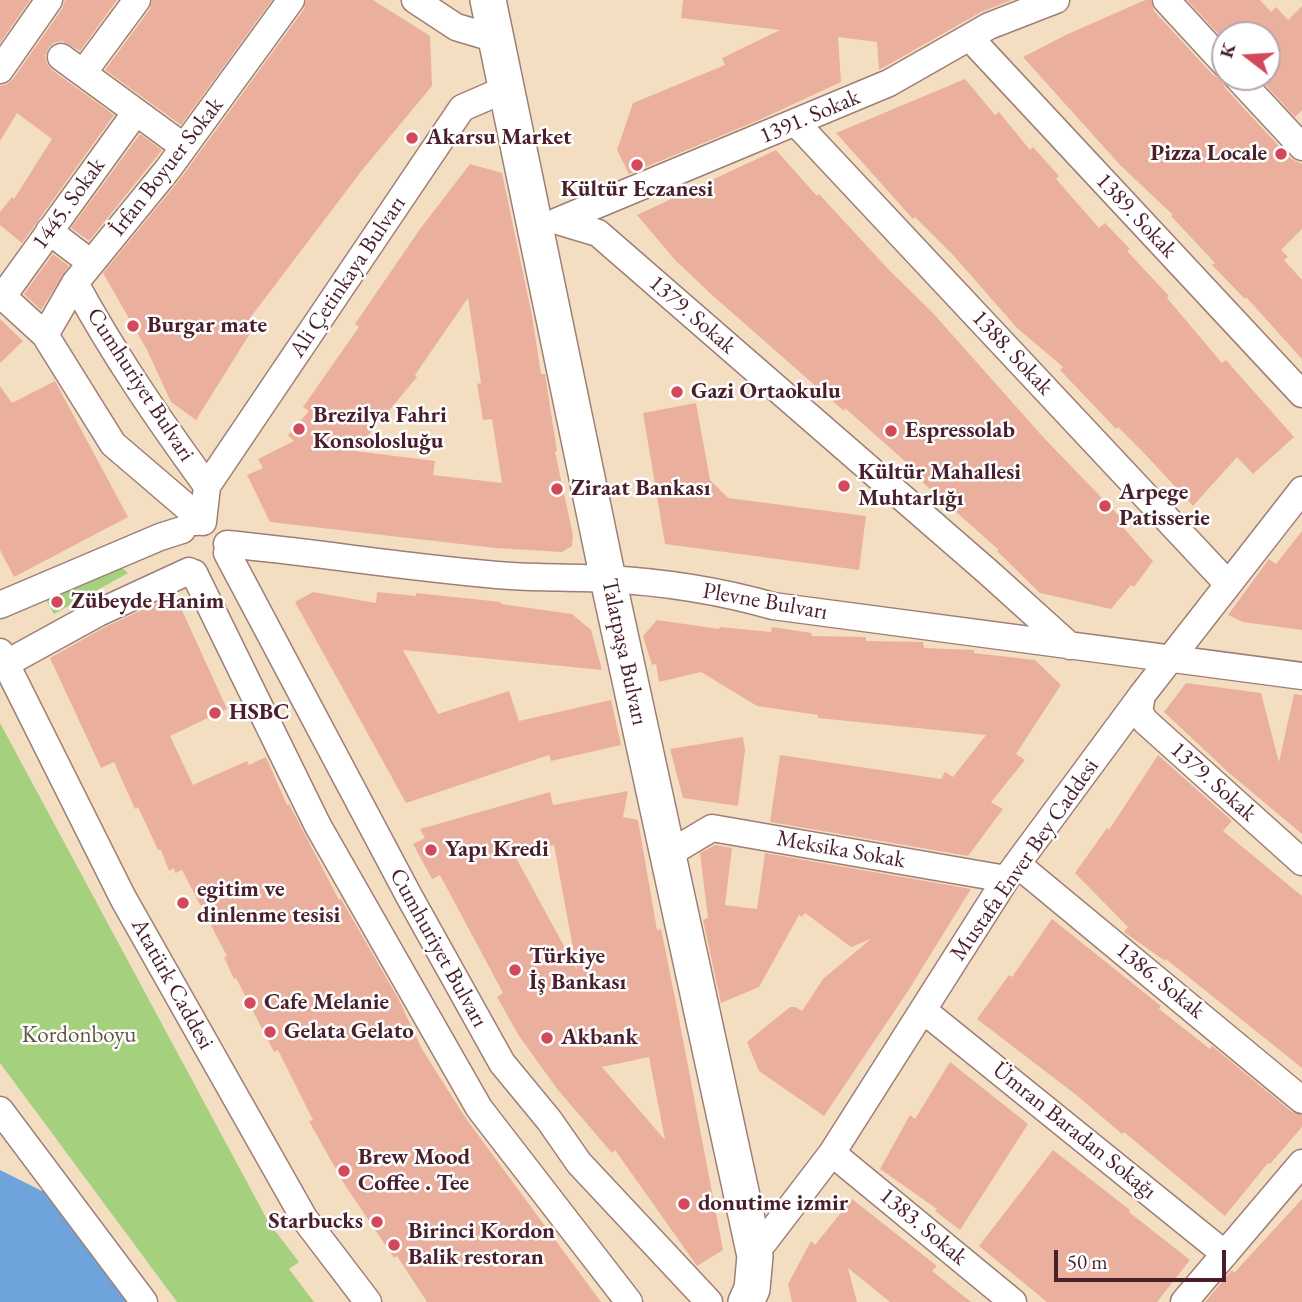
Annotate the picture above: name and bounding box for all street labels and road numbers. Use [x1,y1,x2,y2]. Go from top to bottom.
street label: 1391. Sokak [756,83,864,151]
street label: İrfan Boyuer Sokak [104,92,230,242]
street label: 1445. Sokak [27,153,111,255]
street label: 1389. Sokak [1090,168,1182,264]
street label: Ali Çetinkaya Bulvarı [284,191,412,363]
street label: 1379. Sokak [643,270,741,360]
street label: Cumhuriyet Bulvari [80,303,200,467]
street label: 1388. Sokak [966,305,1058,401]
street label: Talatpaşa Bulvarı [595,576,653,728]
street label: Plevne Bulvarı [700,577,830,627]
street label: 1379. Sokak [1164,736,1262,828]
street label: Mustafa Enver Bey Caddesi [945,754,1105,966]
street label: Meksika Sokak [775,825,907,875]
street label: Cumhuriyet Bulvarı [383,864,493,1032]
street label: Atatürk Caddesi [125,914,219,1054]
street label: 1386. Sokak [1110,937,1210,1025]
street label: Ümran Baradan Sokağı [986,1056,1162,1206]
street label: 1383. Sokak [873,1182,973,1272]

